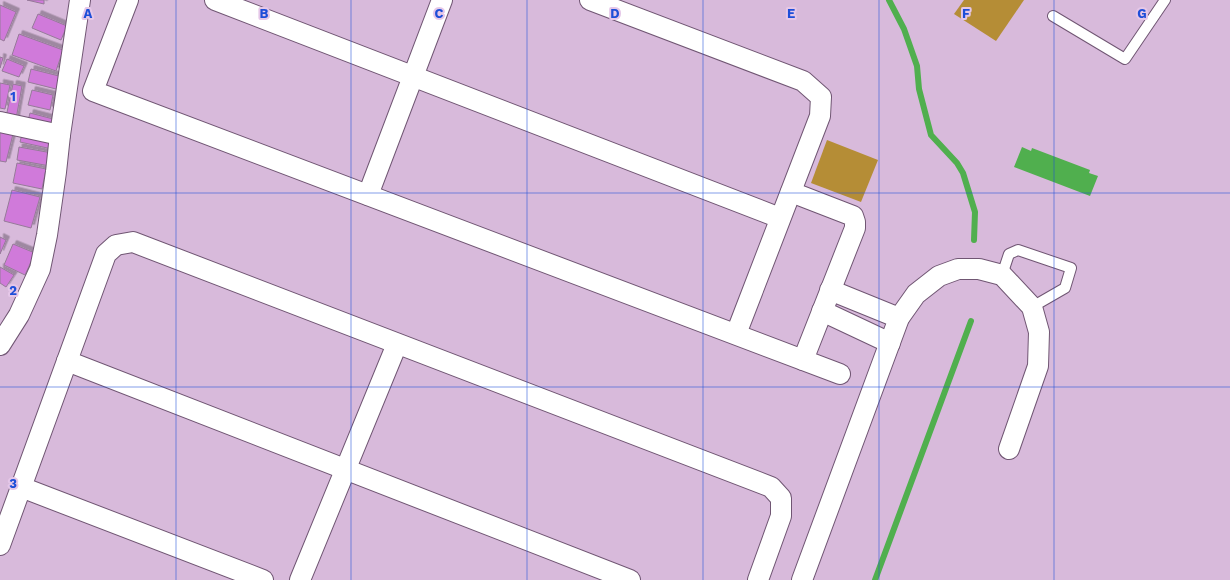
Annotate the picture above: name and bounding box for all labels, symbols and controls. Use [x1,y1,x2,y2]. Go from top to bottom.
text: A [84,6,93,21]
text: B [260,6,269,21]
text: C [435,6,444,21]
text: D [610,6,620,21]
text: E [787,6,795,21]
text: F [962,6,970,21]
text: G [1137,6,1147,21]
text: 1 [10,89,16,104]
text: 2 [9,283,17,298]
text: 3 [9,476,17,491]

